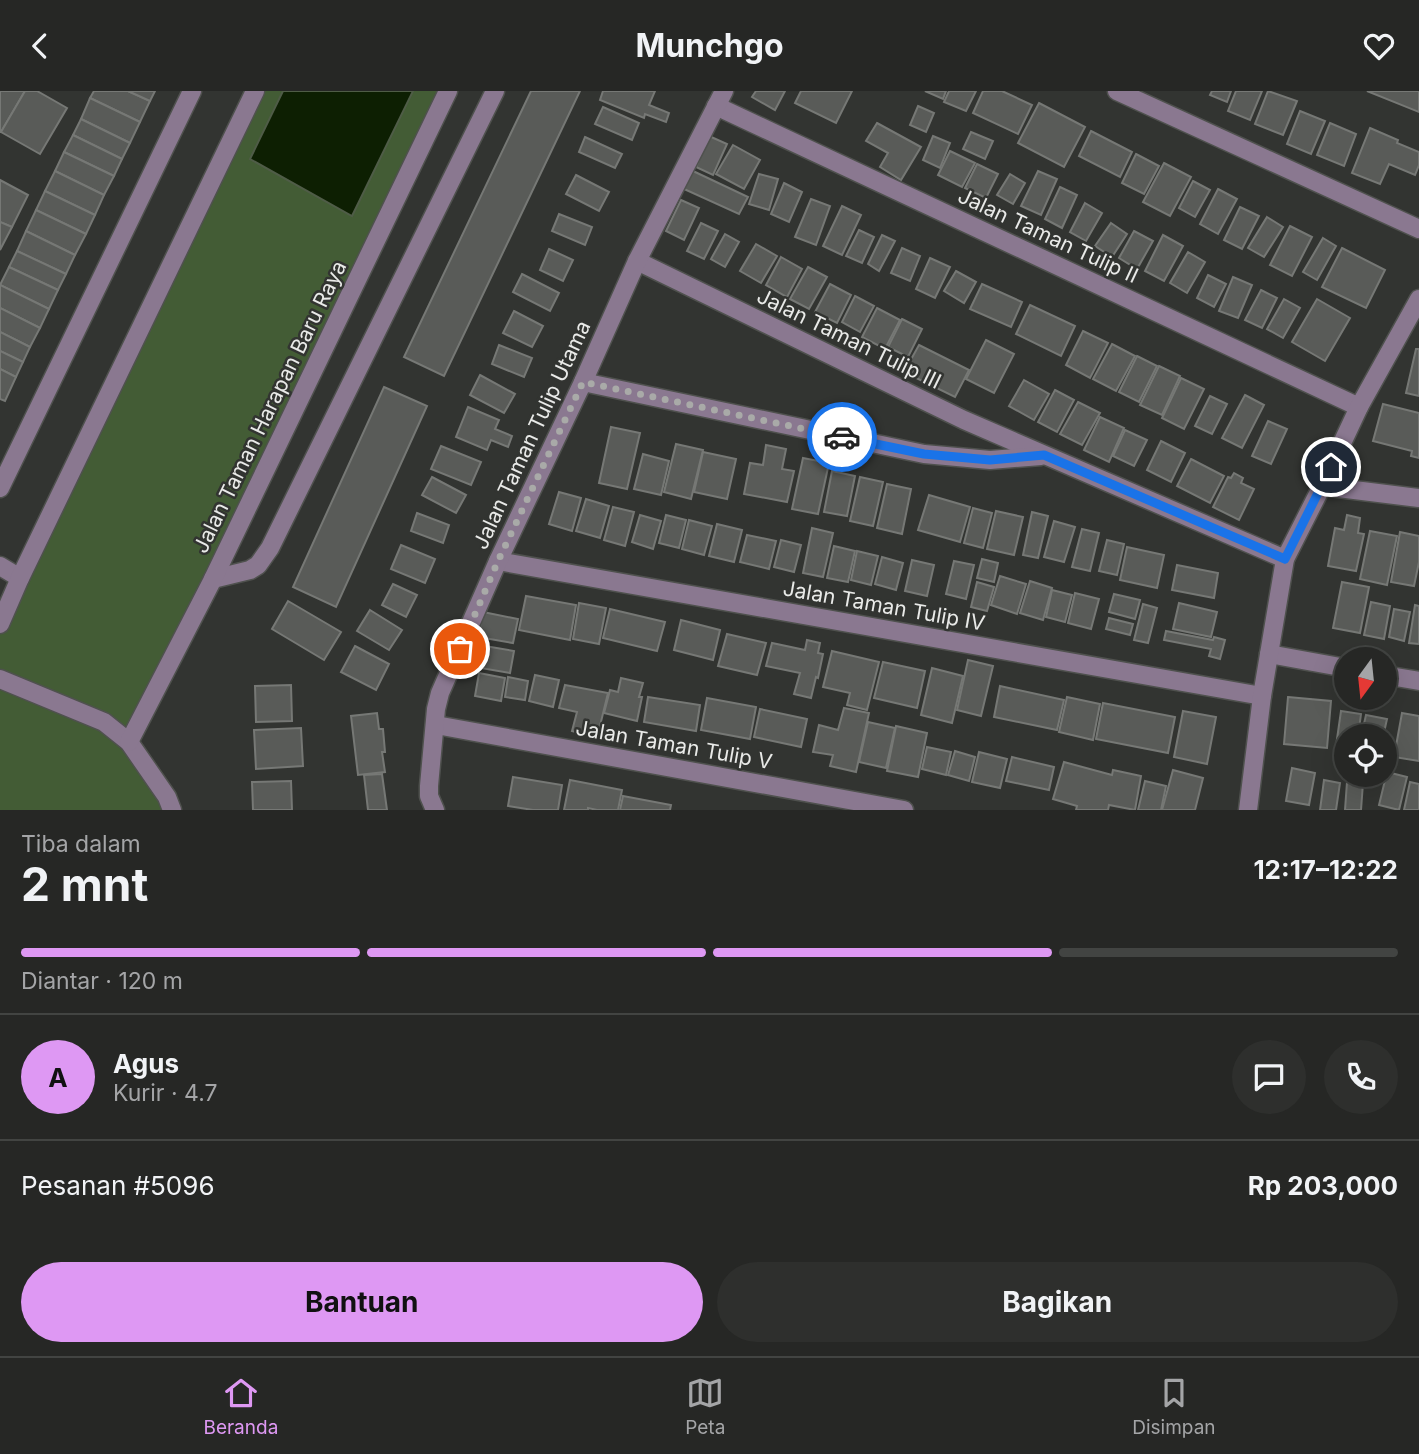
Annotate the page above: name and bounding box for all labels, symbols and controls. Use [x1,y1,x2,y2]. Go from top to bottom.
text: Munchgo [635,26,784,65]
icon: back [21,27,59,65]
icon: heart [1360,27,1398,65]
street label: Jalan Taman Tulip II [954,183,1142,288]
street label: Jalan Taman Harapan Baru Raya [188,257,351,557]
street label: Jalan Taman Tulip III [753,283,945,394]
street label: Jalan Taman Tulip Utama [468,317,596,553]
courier [807,402,877,472]
icon: car [823,418,861,456]
pin [1301,437,1361,497]
icon: home [1312,448,1350,486]
street label: Jalan Taman Tulip IV [781,575,987,636]
pin [430,619,490,679]
icon: bag [441,630,479,668]
north arrow [1334,647,1396,711]
map controls [1334,647,1397,787]
street label: Jalan Taman Tulip V [574,715,774,774]
button: locate [1334,724,1397,787]
text: Tiba dalam [21,830,141,858]
text: 12:17–12:22 [1253,854,1398,885]
text: 2 mnt [21,856,148,912]
text: Diantar · 120 m [21,967,183,995]
button: chat [1232,1040,1306,1114]
button: phone [1324,1040,1398,1114]
text: Agus [113,1048,179,1079]
text: A [48,1062,68,1093]
text: Kurir · 4.7 [113,1079,218,1107]
text: Pesanan #5096 [21,1170,215,1201]
text: Rp 203,000 [1248,1170,1398,1201]
button: Bantuan [21,1262,703,1342]
button: Bagikan [717,1262,1398,1342]
tab: Beranda [203,1374,278,1439]
tab: Peta [685,1374,725,1439]
tab: Disimpan [1132,1374,1216,1439]

